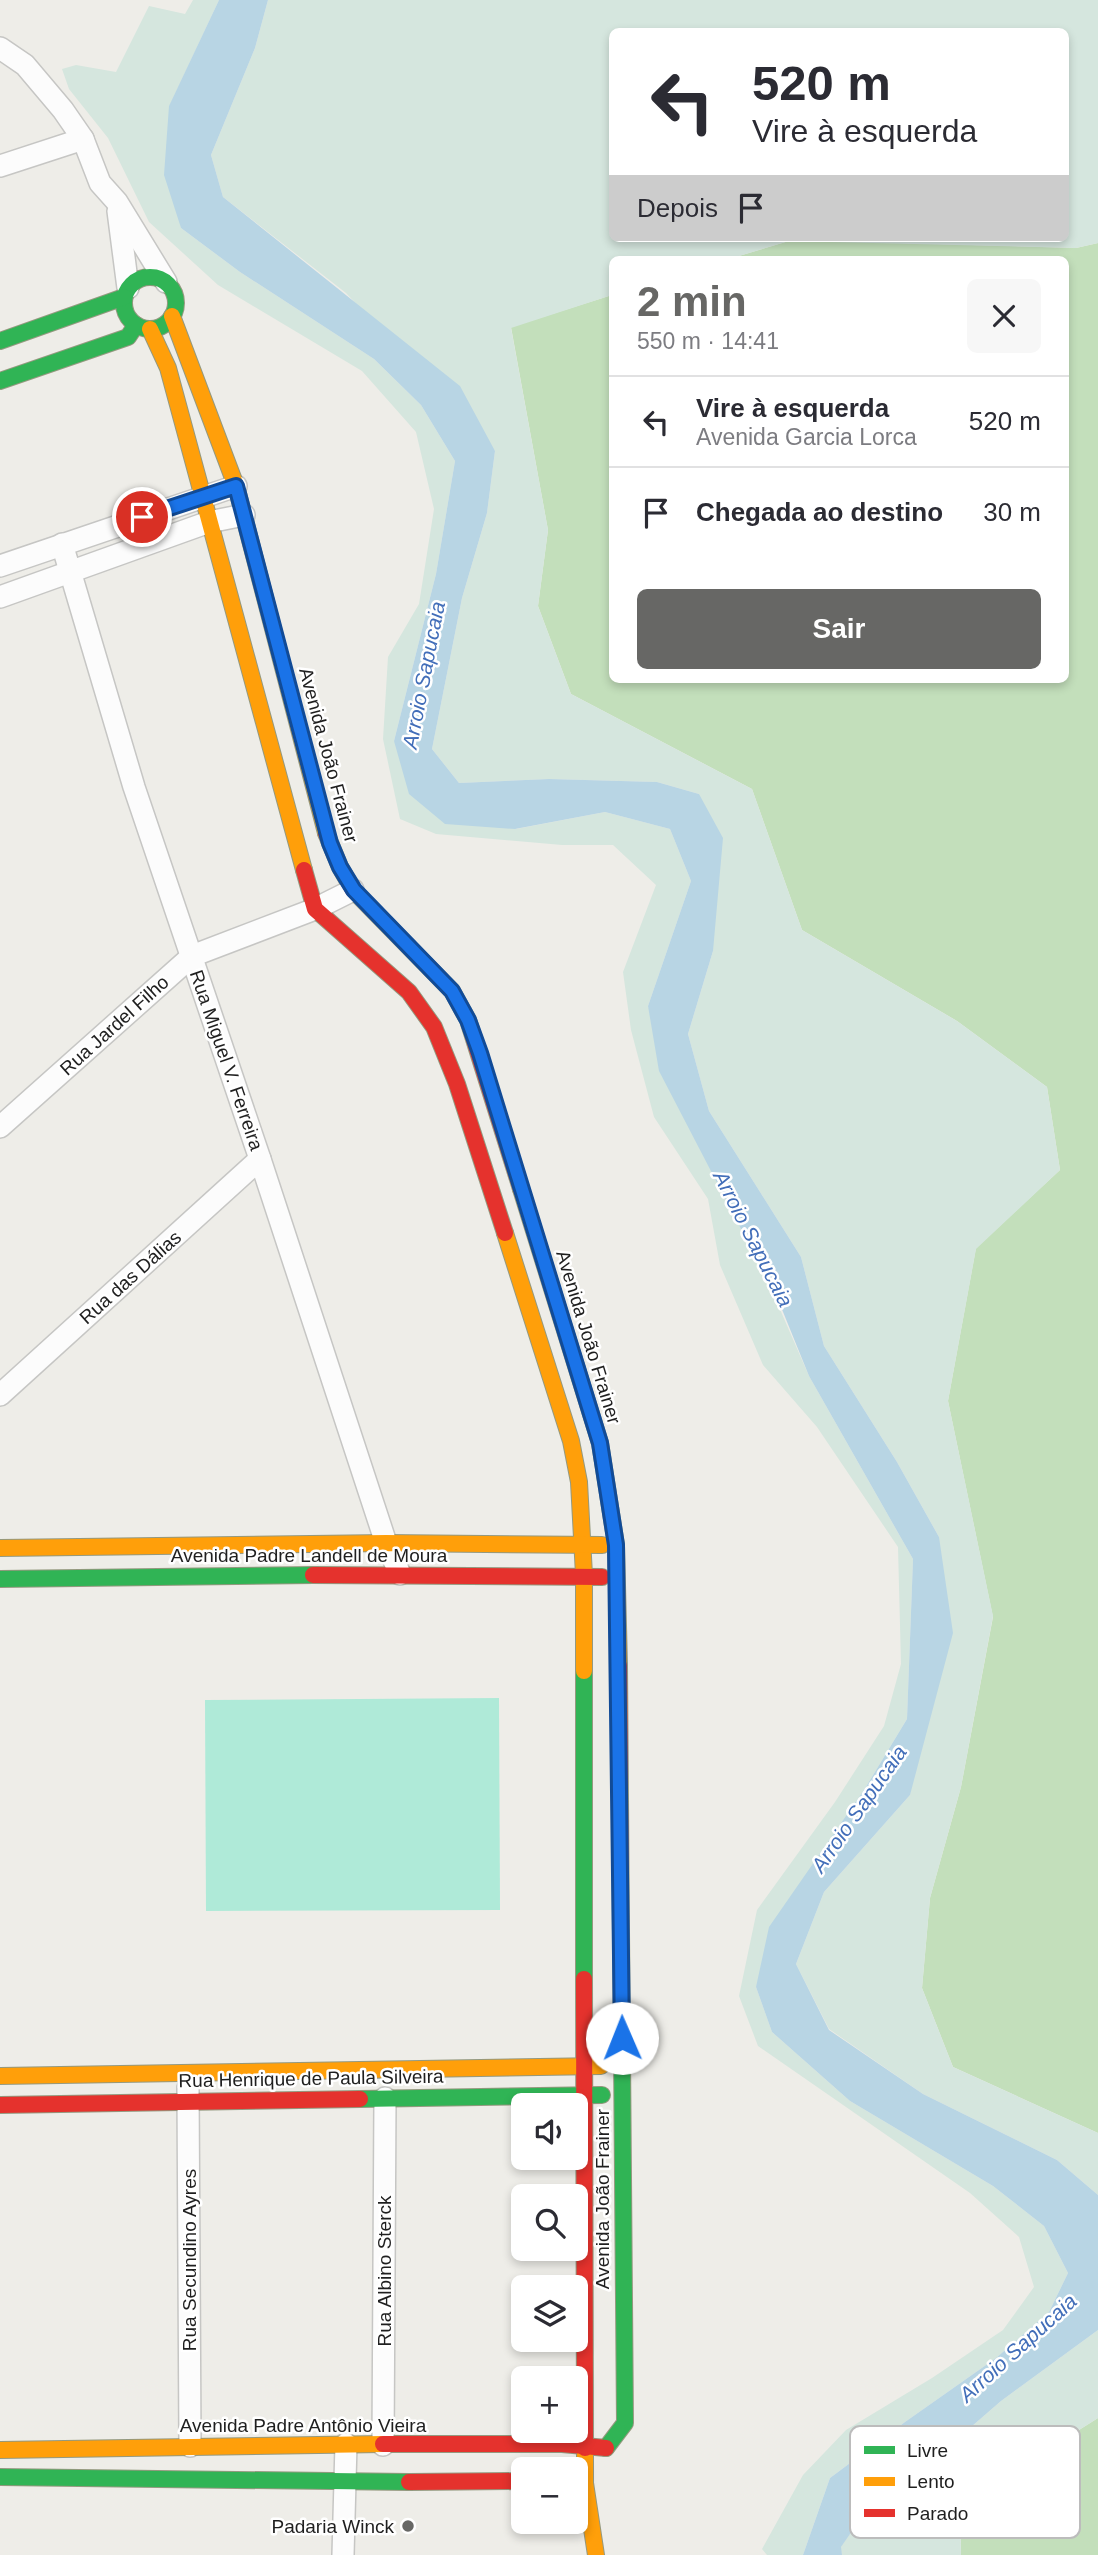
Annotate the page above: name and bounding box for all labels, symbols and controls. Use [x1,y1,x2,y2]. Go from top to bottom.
icon: left [637,56,728,147]
text: 520 m [752,56,891,110]
text: Vire à esquerda [752,113,977,149]
icon: arrive [732,189,770,227]
text: Depois [637,193,718,223]
text: 2 min [637,278,747,325]
button: close [967,279,1041,353]
text: 550 m · 14:41 [637,328,779,354]
text: Vire à esquerda [696,393,889,423]
icon: left [637,403,675,441]
text: 520 m [969,406,1041,436]
text: Avenida Garcia Lorca [696,424,917,450]
pin [112,487,172,547]
icon: arrive [637,494,675,532]
text: Chegada ao destino [696,497,943,527]
text: 30 m [983,497,1041,527]
icon: arrive [123,498,161,536]
button: Sair [637,589,1041,669]
water label: Arroio Sapucaia [398,599,449,752]
street label: Avenida João Frainer [295,665,362,846]
street label: Rua Miguel V. Ferreira [186,967,267,1154]
street label: Rua Jardel Filho [56,971,173,1079]
water label: Arroio Sapucaia [708,1165,798,1311]
street label: Rua das Dálias [75,1226,185,1328]
street label: Avenida João Frainer [552,1248,625,1427]
street label: Avenida Padre Landell de Moura [171,1545,448,1566]
water label: Arroio Sapucaia [805,1741,911,1878]
position arrow [585,2001,659,2075]
street label: Rua Henrique de Paula Silveira [178,2066,444,2091]
map controls [511,2093,588,2534]
button: sound [511,2093,588,2170]
street label: Avenida João Frainer [592,2108,613,2289]
street label: Rua Secundino Ayres [179,2169,200,2351]
button: search [511,2184,588,2261]
street label: Rua Albino Sterck [374,2195,395,2347]
button: layers [511,2275,588,2352]
water label: Arroio Sapucaia [953,2289,1081,2408]
button: + [511,2366,588,2443]
street label: Avenida Padre Antônio Vieira [180,2415,427,2436]
legend [850,2426,1080,2538]
text: Livre [907,2440,948,2461]
button: − [511,2457,588,2534]
text: Lento [907,2471,955,2492]
text: Parado [907,2503,968,2524]
place label: Padaria Winck [272,2516,394,2537]
marker: Padaria Winck [400,2518,416,2534]

